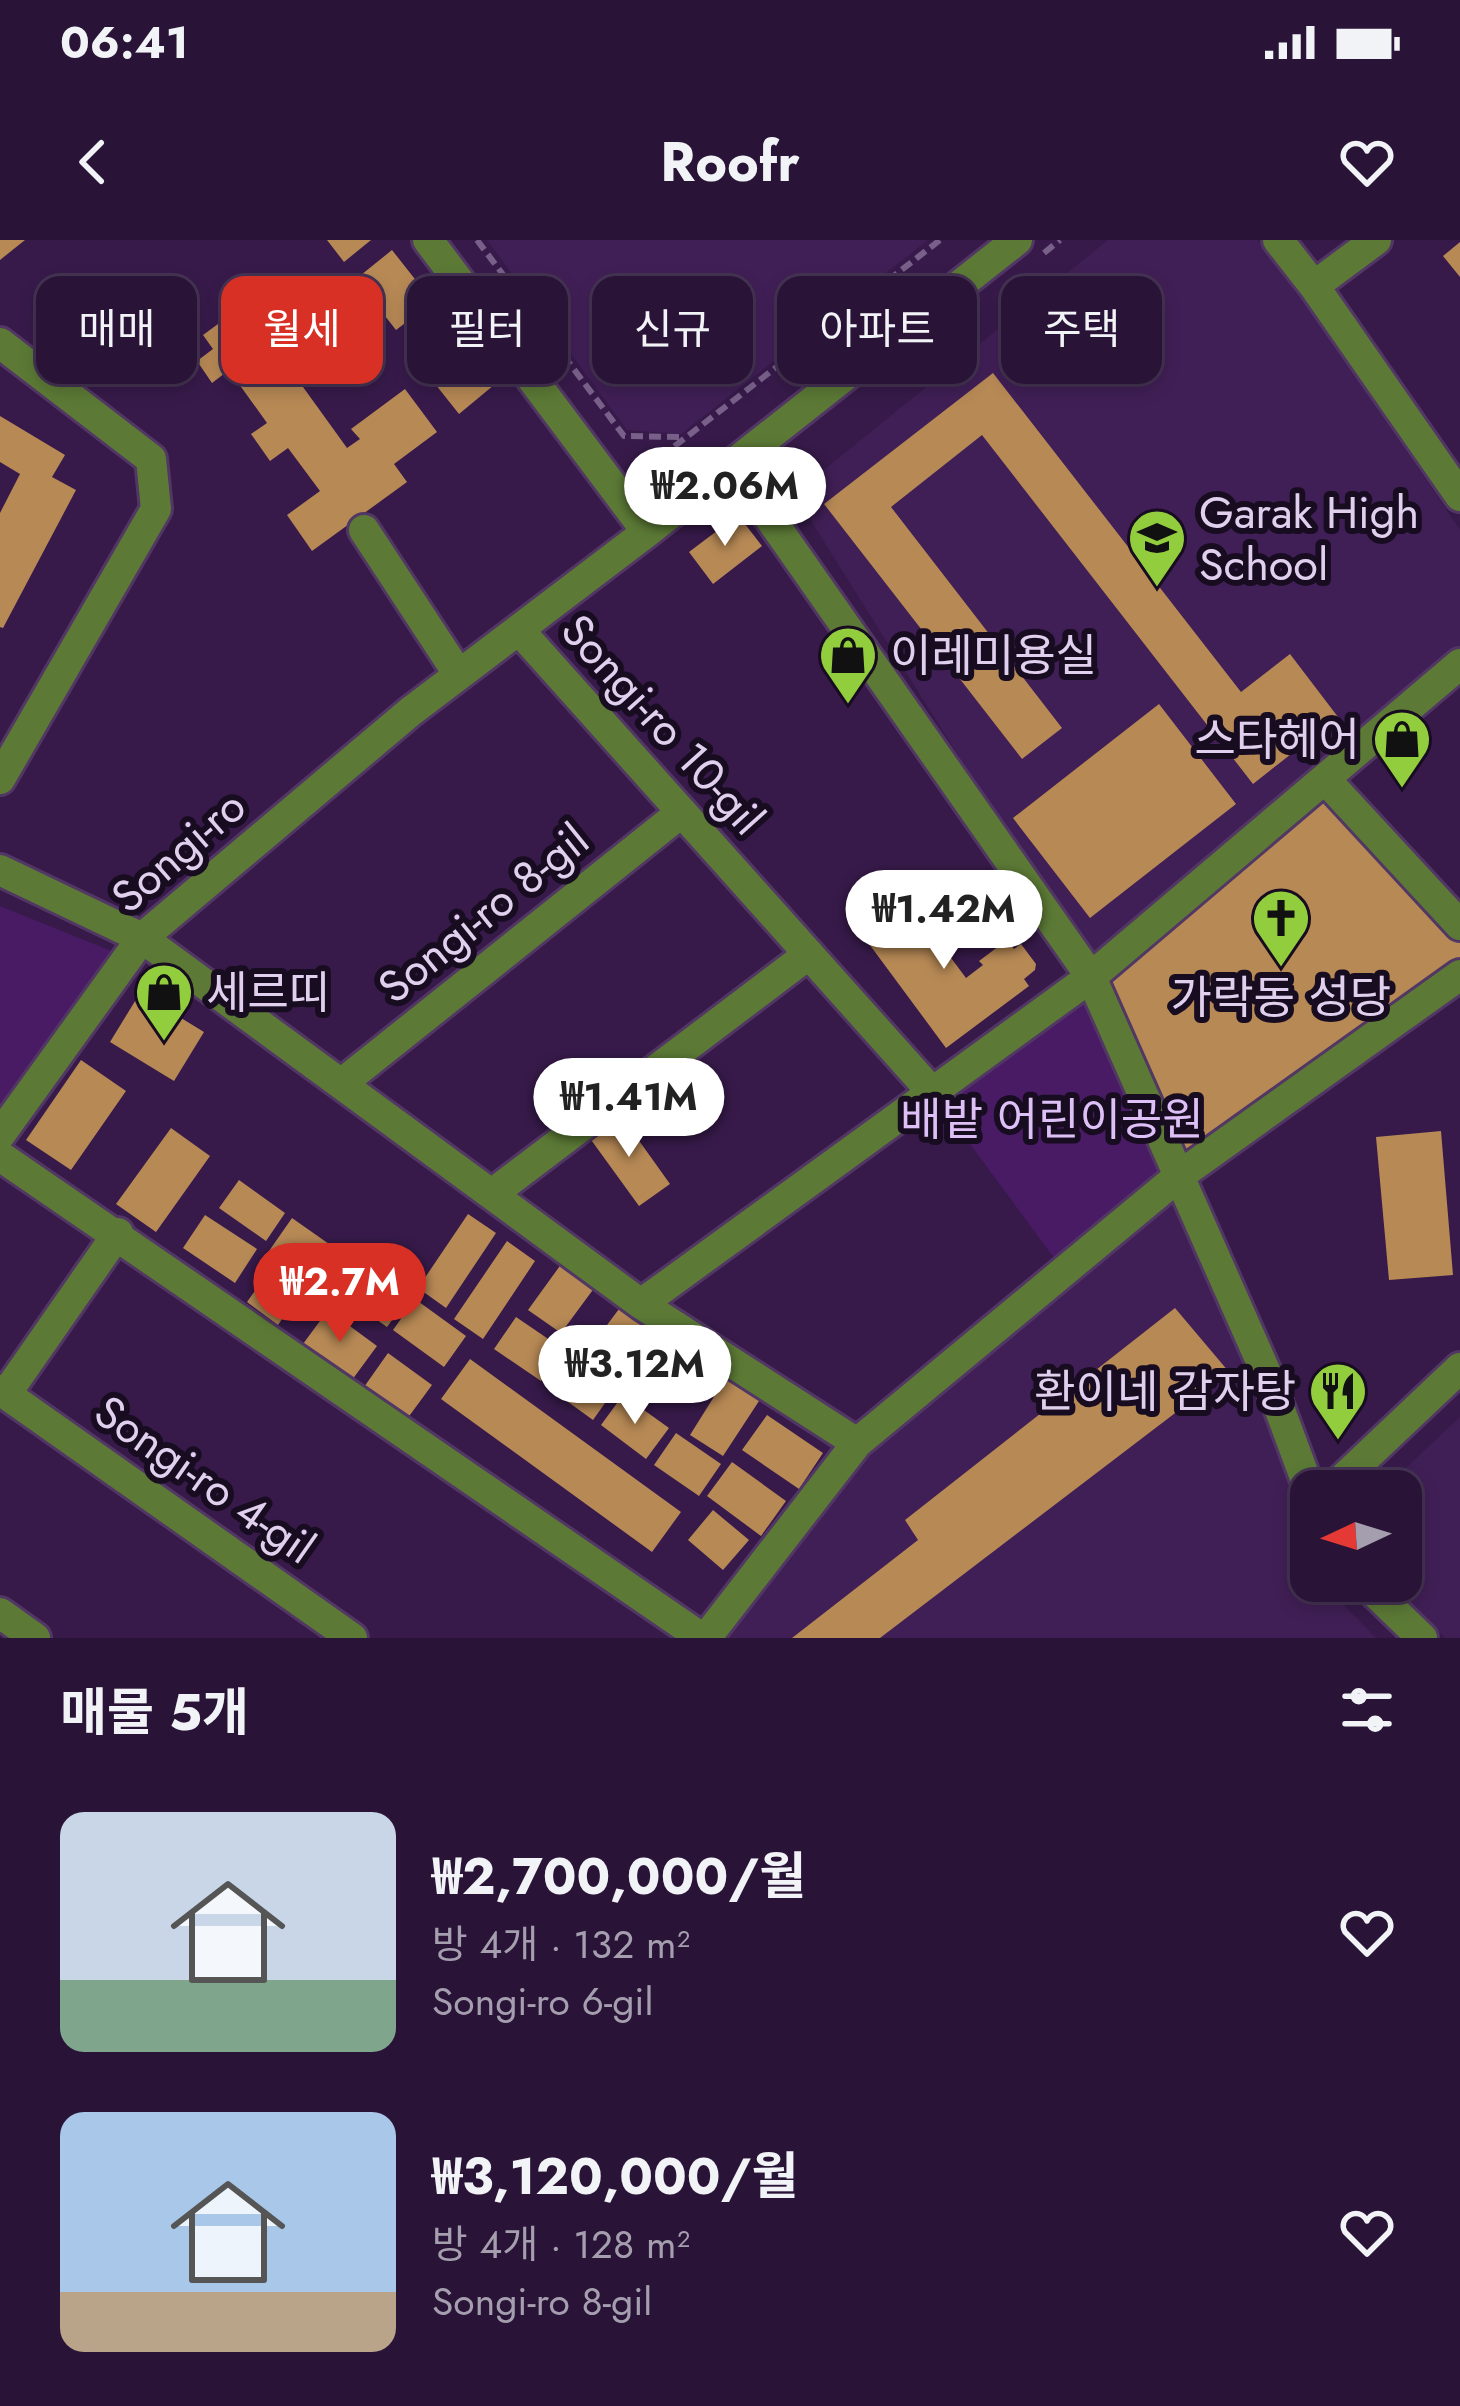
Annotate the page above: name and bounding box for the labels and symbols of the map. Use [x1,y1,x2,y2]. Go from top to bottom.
pin: ₩2.06M [627,447,823,549]
place label: Garak High School [1199,480,1419,597]
school or university icon: Garak High School [1126,507,1188,589]
street label: Songi-ro 10-gil [546,600,779,849]
place label: 이레미용실 [890,623,1097,688]
shop icon: 이레미용실 [817,624,879,706]
place label: 스타헤어 [1194,707,1360,772]
shop icon: 스타헤어 [1371,708,1433,790]
street label: Songi-ro [97,775,260,928]
street label: Songi-ro 8-gil [364,808,603,1019]
pin: ₩1.42M [846,870,1042,972]
church icon: 가락동 성당 [1250,887,1312,969]
place label: 세르띠 [206,960,330,1025]
shop icon: 세르띠 [133,961,195,1043]
place label: 가락동 성당 [1171,965,1391,1030]
pin: ₩1.41M [531,1058,727,1160]
park label: 배밭 어린이공원 [900,1087,1204,1152]
pin: ₩2.7M [256,1243,424,1345]
pin: ₩3.12M [537,1325,733,1427]
place label: 환이네 감자탕 [1034,1359,1296,1424]
restaurant icon: 환이네 감자탕 [1307,1360,1369,1442]
street label: Songi-ro 4-gil [81,1379,328,1579]
north arrow [1290,1470,1422,1602]

